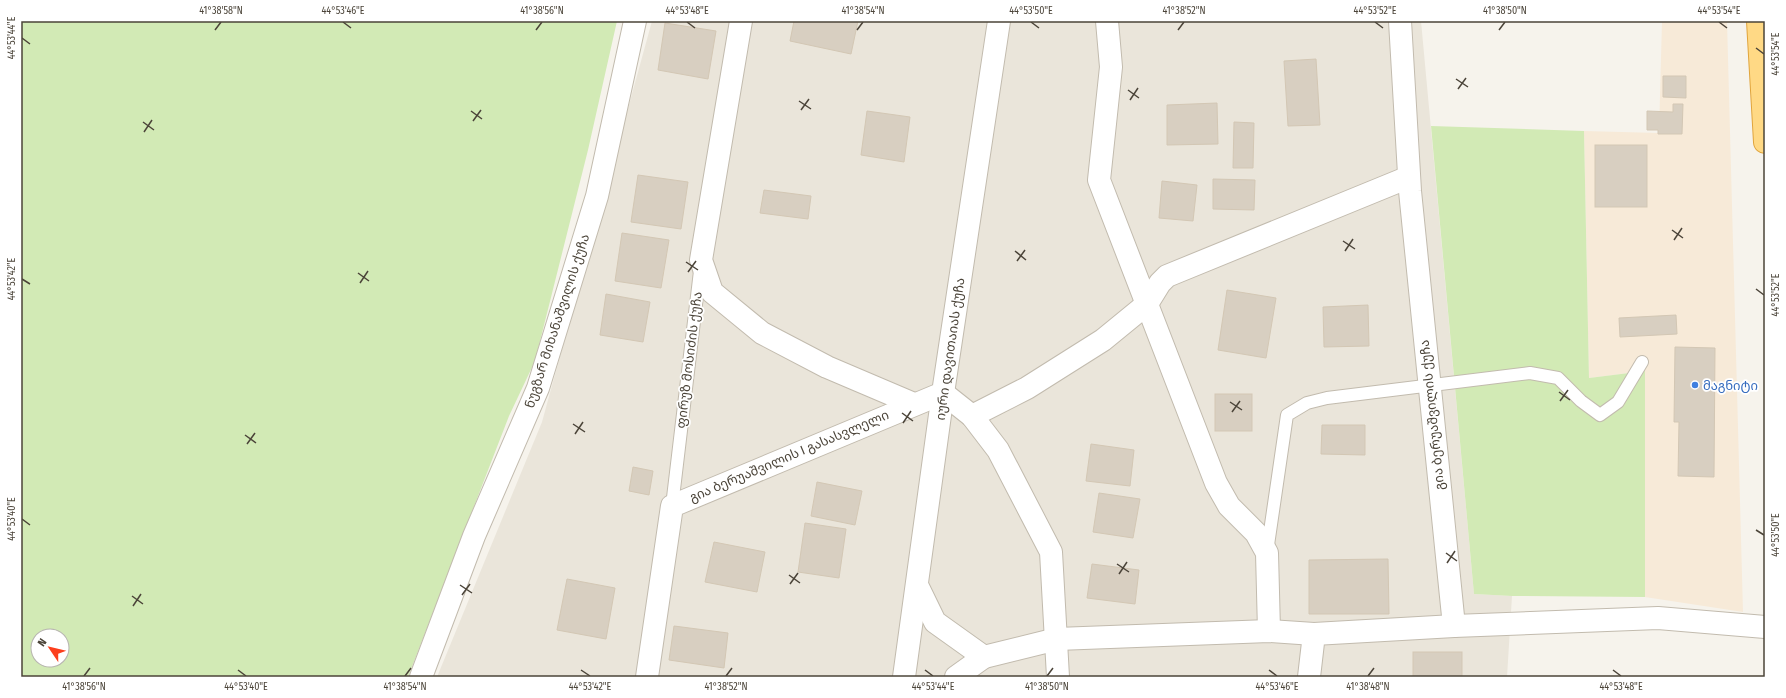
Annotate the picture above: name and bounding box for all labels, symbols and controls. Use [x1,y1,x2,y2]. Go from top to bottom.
text: 41°38'58"N [199,5,243,17]
text: 44°53'46"E [321,5,365,17]
text: 41°38'56"N [520,5,564,17]
text: 44°53'48"E [665,5,709,17]
text: 41°38'54"N [841,5,885,17]
text: 44°53'50"E [1009,5,1053,17]
text: 41°38'52"N [1162,5,1206,17]
text: 44°53'52"E [1354,5,1397,17]
text: 41°38'50"N [1483,5,1527,17]
text: 44°53'54"E [1698,5,1741,17]
text: 44°53'44"E [6,16,18,59]
text: 44°53'54"E [1770,32,1782,75]
street label: ნუგზარ მიხანაშვილის ქუჩა [522,232,593,410]
text: 44°53'42"E [6,257,18,300]
text: 44°53'52"E [1770,273,1782,316]
street label: იური დავითაიას ქუჩა [933,277,968,421]
street label: ფირუზ მოსიძის ქუჩა [673,291,705,429]
street label: გია ბერუაშვილის ქუჩა [1417,339,1448,491]
place label: მაგნიტი [1703,378,1758,393]
marker: მაგნიტი [1690,380,1700,390]
street label: გია ბერუაშვილის I გასასვლელი [687,407,891,506]
text: 44°53'40"E [6,497,18,541]
text: 44°53'50"E [1770,513,1782,557]
north arrow [30,628,70,668]
text: N [35,636,49,649]
text: 41°38'56"N [62,681,106,693]
text: 44°53'40"E [224,681,268,693]
text: 41°38'54"N [383,681,427,693]
text: 44°53'42"E [569,681,612,693]
text: 41°38'52"N [704,681,748,693]
text: 44°53'44"E [912,681,955,693]
text: 41°38'50"N [1025,681,1069,693]
text: 44°53'46"E [1255,681,1299,693]
text: 41°38'48"N [1346,681,1390,693]
text: 44°53'48"E [1599,681,1643,693]

